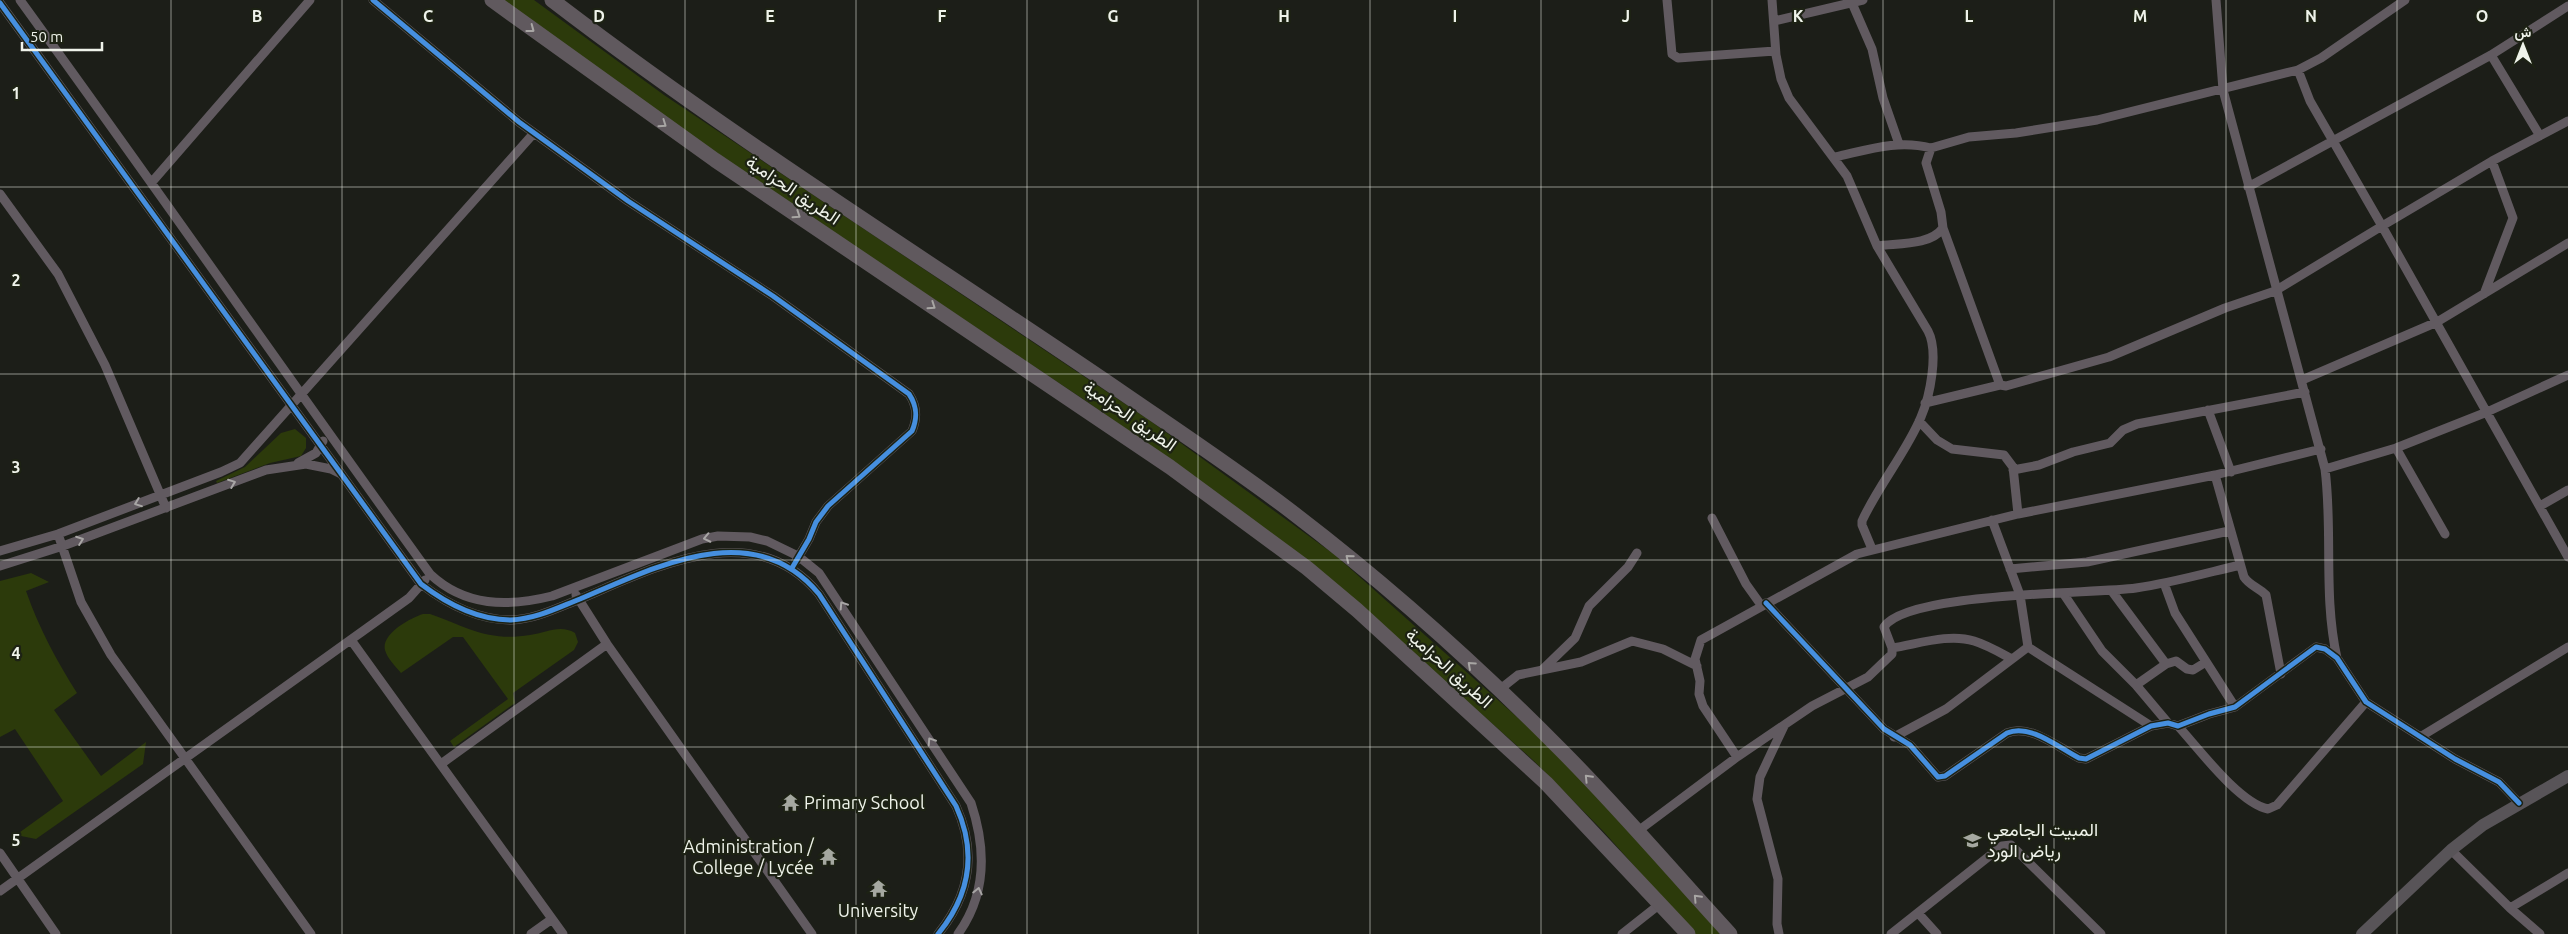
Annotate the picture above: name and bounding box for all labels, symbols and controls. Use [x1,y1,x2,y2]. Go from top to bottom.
text: B [252,7,262,25]
text: C [423,7,433,25]
text: D [593,7,605,25]
text: E [765,7,775,25]
text: F [938,7,947,25]
text: G [1107,7,1119,25]
text: H [1278,7,1290,25]
text: I [1453,7,1457,25]
text: J [1622,7,1630,25]
text: K [1793,7,1804,25]
text: L [1965,7,1974,25]
text: M [2133,7,2147,25]
text: N [2305,7,2317,25]
text: O [2476,7,2488,25]
scale bar [22,20,102,52]
north arrow [2498,20,2548,70]
one-way arrow [525,24,534,32]
text: ش [2515,24,2532,41]
text: 50 m [30,28,63,45]
text: 1 [11,84,21,102]
one-way arrow [657,118,667,127]
street label: الطريق الحزامية [742,150,844,230]
one-way arrow [792,209,801,218]
text: 2 [11,271,21,289]
one-way arrow [927,300,936,310]
street label: الطريق الحزامية [1079,376,1181,456]
text: 3 [11,458,21,476]
one-way arrow [227,479,236,489]
one-way arrow [135,497,143,507]
one-way arrow [702,533,711,543]
one-way arrow [75,536,83,546]
one-way arrow [1345,555,1354,564]
one-way arrow [839,602,849,611]
street label: الطريق الحزامية [1401,623,1497,713]
text: 4 [11,644,21,662]
one-way arrow [1468,662,1477,671]
one-way arrow [928,738,937,747]
one-way arrow [1585,775,1594,784]
place label: Primary School [804,792,925,812]
temple icon: Primary School [780,793,800,813]
place label: المبيت الجامعي رياض الورد [1987,819,2098,862]
school or university icon: المبيت الجامعي رياض الورد [1963,830,1983,850]
text: 5 [11,831,21,849]
place label: Administration / College / Lycée [683,836,815,877]
temple icon: Administration / College / Lycée [818,847,838,867]
temple icon: University [868,878,888,898]
one-way arrow [972,886,983,895]
one-way arrow [1694,895,1703,904]
place label: University [838,900,919,920]

